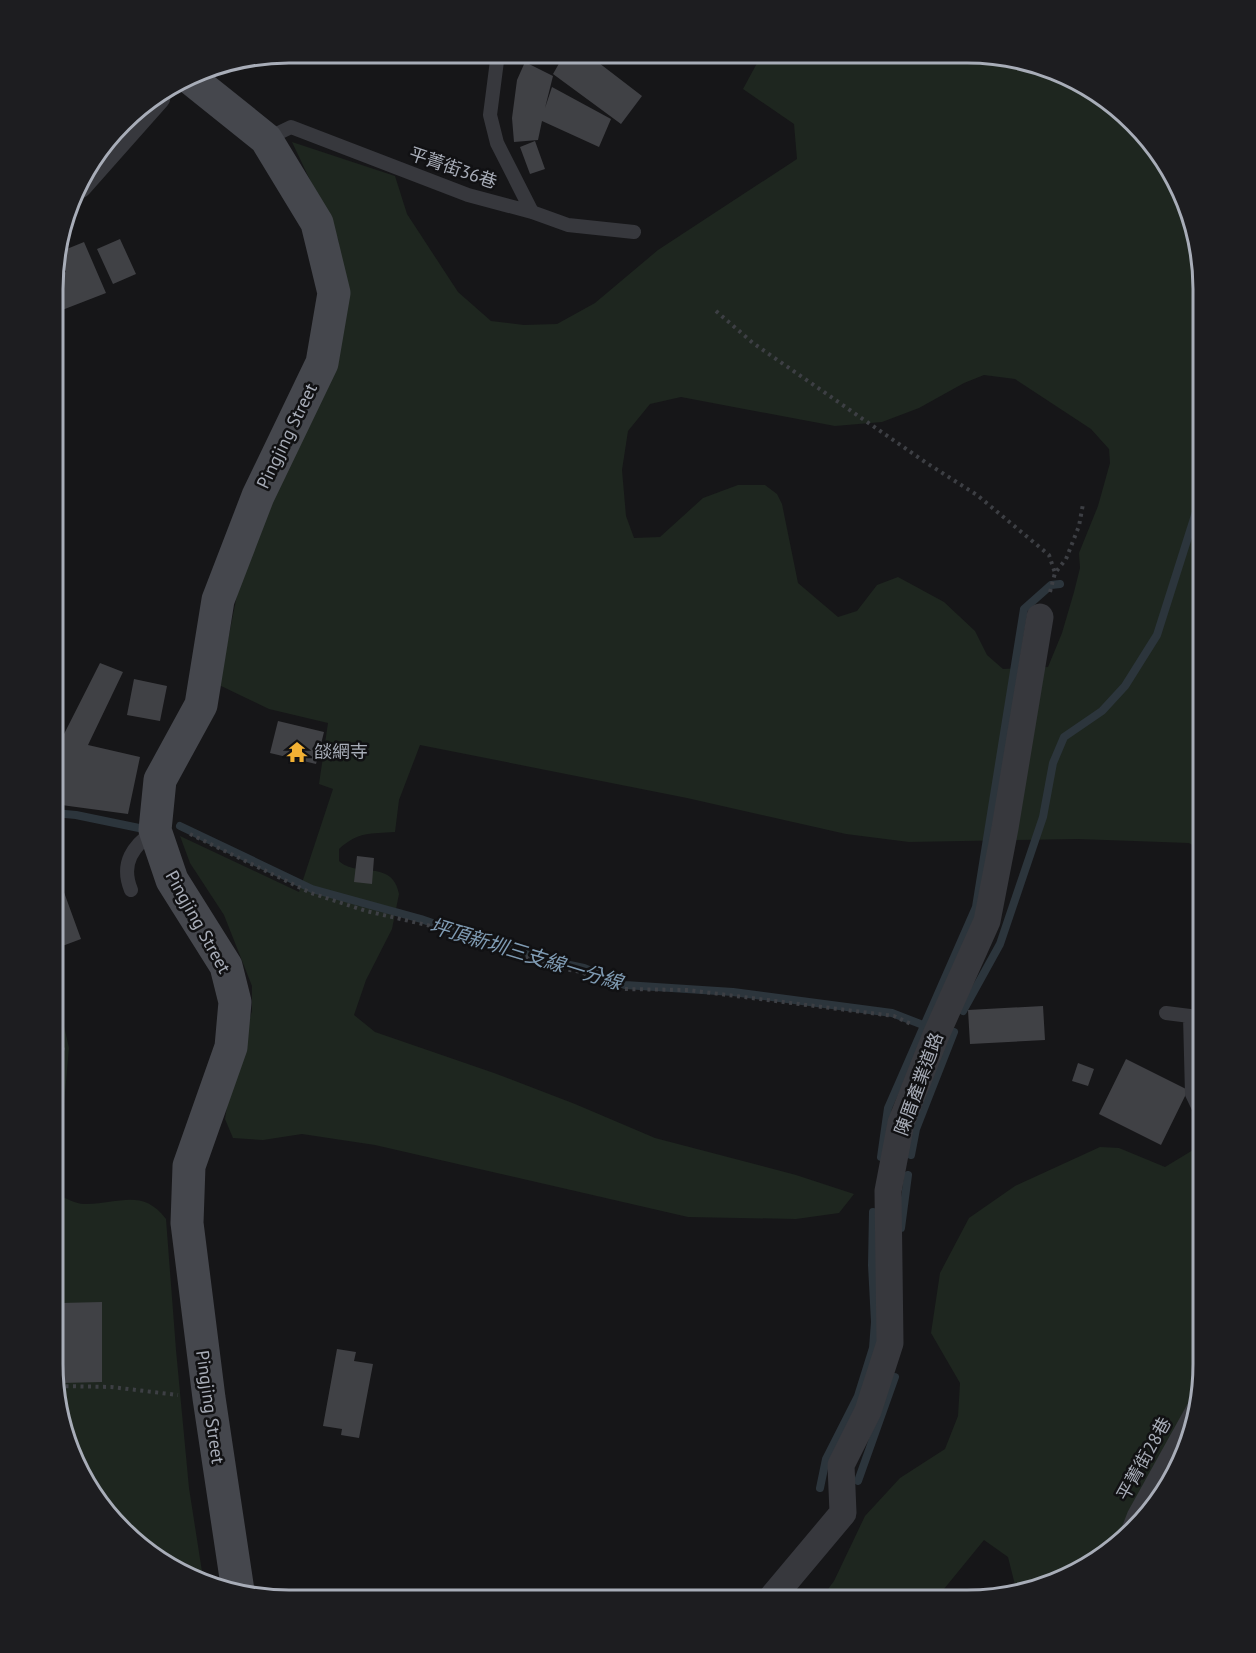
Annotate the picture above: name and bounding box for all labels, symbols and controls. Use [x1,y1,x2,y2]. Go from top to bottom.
street label: 平菁街36巷 [406,142,500,193]
street label: Pingjing Street [251,379,322,492]
temple icon: 燄網寺 [285,740,309,764]
place label: 燄網寺 [314,740,368,763]
street label: Pingjing Street [161,866,236,977]
water label: 坪頂新圳三支線一分線 [427,912,627,996]
street label: 陳厝產業道路 [889,1029,948,1139]
street label: Pingjing Street [191,1349,230,1465]
street label: 平菁街28巷 [1111,1413,1176,1504]

